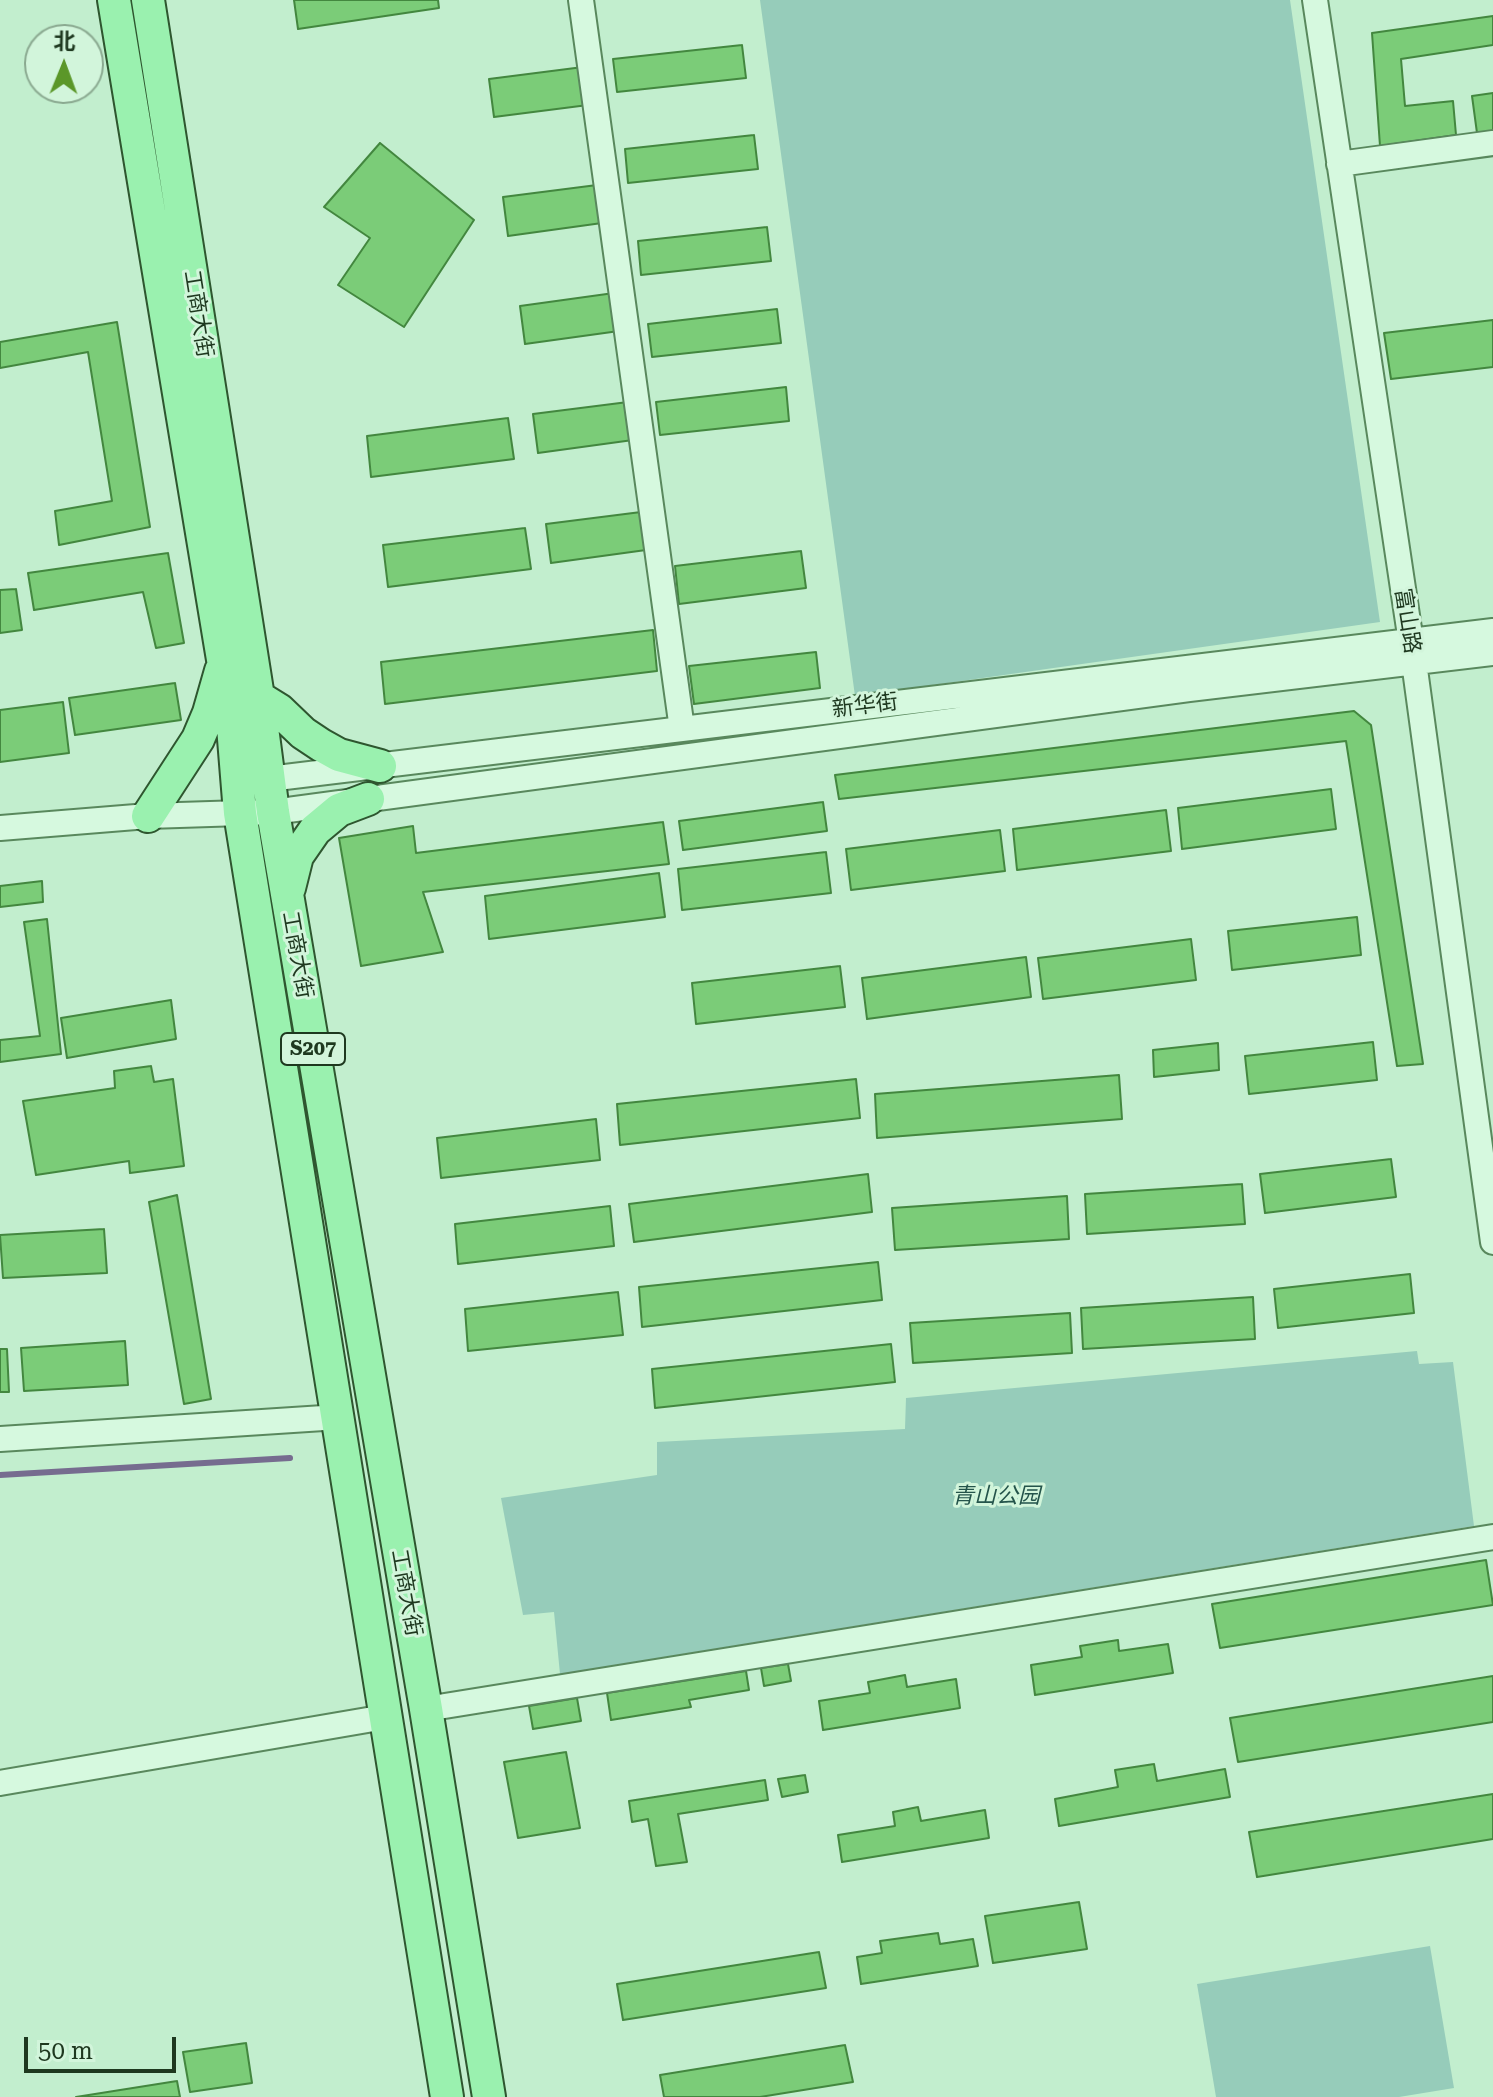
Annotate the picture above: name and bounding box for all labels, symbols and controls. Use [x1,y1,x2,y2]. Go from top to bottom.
north arrow [24,24,104,104]
text: 北 [53,29,76,54]
street label: 工商大街 [178,268,218,360]
street label: 富山路 [1389,586,1425,656]
street label: 新华街 [831,689,899,723]
street label: 工商大街 [276,909,318,1001]
road number: S207 [281,1033,345,1065]
park label: 青山公园 [952,1484,1040,1510]
street label: 工商大街 [385,1547,427,1639]
scale bar [28,2021,180,2071]
text: 50 m [38,2037,93,2065]

